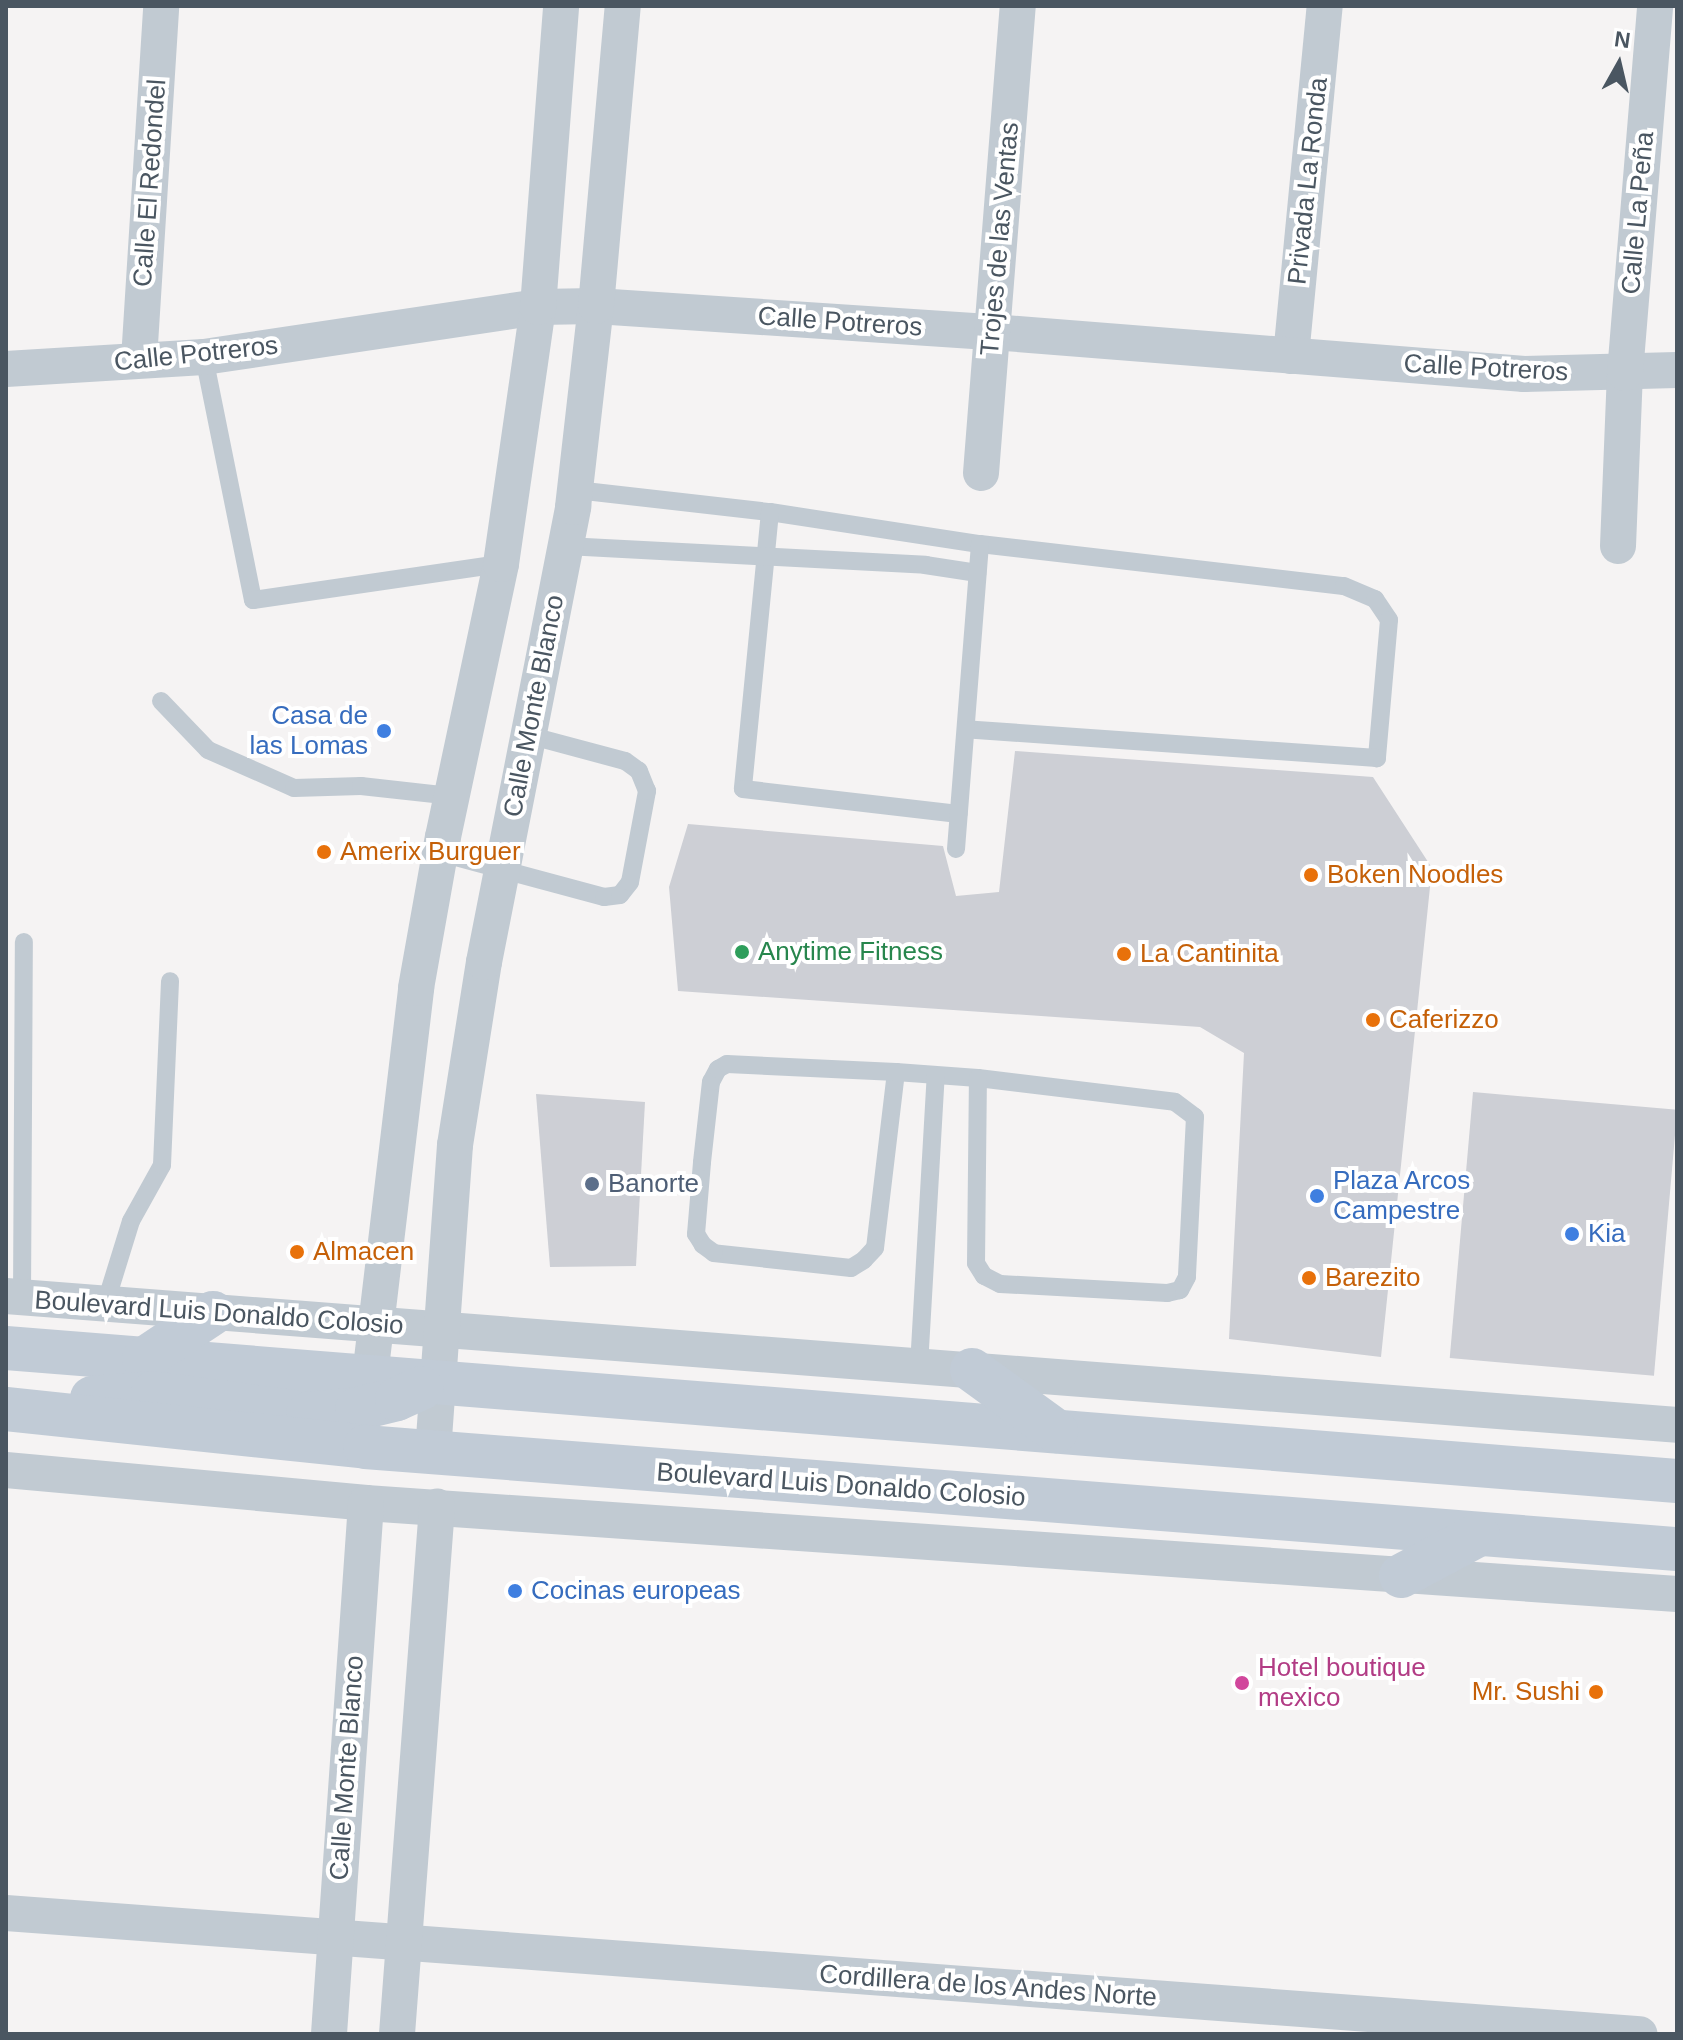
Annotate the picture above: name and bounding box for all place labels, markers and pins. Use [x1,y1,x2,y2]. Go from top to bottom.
place label: Casa de las Lomas [250,700,368,762]
marker: Casa de las Lomas [375,722,393,740]
place label: Amerix Burguer [340,836,521,868]
marker: Amerix Burguer [315,843,333,861]
place label: Boken Noodles [1327,859,1503,891]
marker: Boken Noodles [1302,866,1320,884]
place label: Anytime Fitness [758,936,943,968]
place label: La Cantinita [1140,938,1279,970]
marker: Anytime Fitness [733,943,751,961]
marker: La Cantinita [1115,945,1133,963]
place label: Caferizzo [1389,1004,1499,1036]
marker: Caferizzo [1364,1011,1382,1029]
place label: Plaza Arcos Campestre [1333,1165,1472,1226]
place label: Banorte [608,1168,699,1200]
marker: Banorte [583,1175,601,1193]
marker: Plaza Arcos Campestre [1308,1187,1326,1205]
place label: Kia [1588,1218,1626,1250]
marker: Kia [1563,1225,1581,1243]
place label: Almacen [313,1236,414,1268]
marker: Almacen [288,1243,306,1261]
place label: Barezito [1325,1262,1420,1294]
marker: Barezito [1300,1269,1318,1287]
place label: Cocinas europeas [531,1575,741,1607]
marker: Cocinas europeas [506,1582,524,1600]
place label: Hotel boutique mexico [1258,1652,1426,1714]
marker: Hotel boutique mexico [1233,1674,1251,1692]
place label: Mr. Sushi [1472,1676,1580,1708]
marker: Mr. Sushi [1587,1683,1605,1701]

